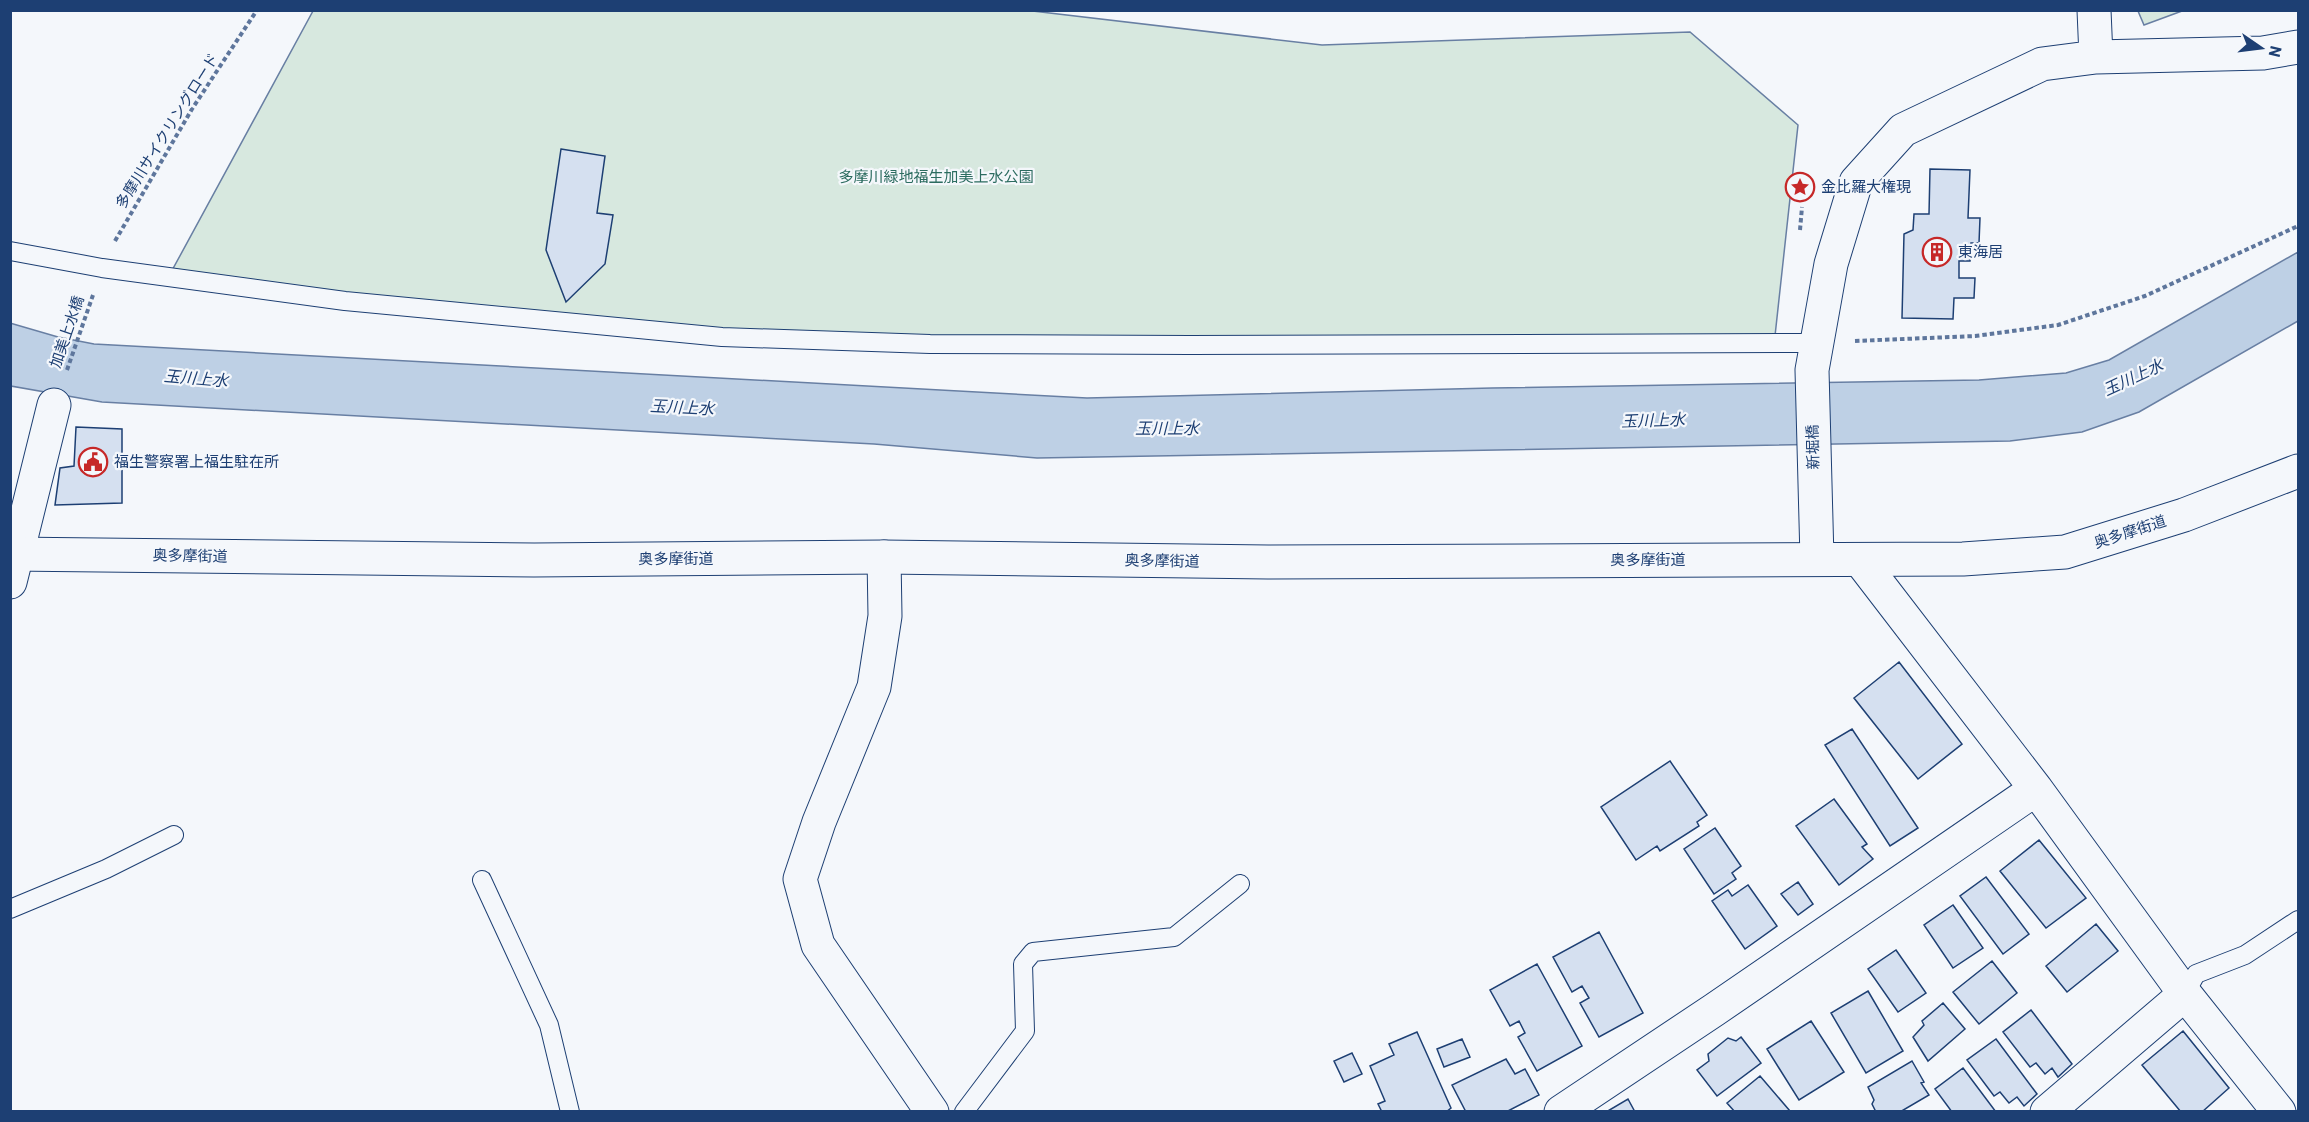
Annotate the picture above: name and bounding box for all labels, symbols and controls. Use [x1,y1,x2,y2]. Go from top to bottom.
north arrow [2231,18,2291,78]
text: N [2266,44,2287,59]
street label: 多摩川サイクリングロード [111,50,221,211]
park label: 多摩川緑地福生加美上水公園 [838,167,1034,185]
place icon: 金比羅大権現 [1784,171,1816,203]
place label: 金比羅大権現 [1821,177,1911,195]
building icon: 東海居 [1921,236,1953,268]
place label: 東海居 [1958,242,2003,260]
street label: 加美上水橋 [45,293,87,370]
water label: 玉川上水 [2100,354,2168,399]
water label: 玉川上水 [163,365,231,390]
water label: 玉川上水 [650,395,716,418]
water label: 玉川上水 [1621,409,1687,430]
water label: 玉川上水 [1135,418,1201,437]
street label: 新堀橋 [1803,424,1821,470]
public building icon: 福生警察署上福生駐在所 [77,446,109,478]
place label: 福生警察署上福生駐在所 [114,452,279,470]
street label: 奥多摩街道 [2091,511,2168,551]
street label: 奥多摩街道 [152,545,228,565]
street label: 奥多摩街道 [638,549,714,567]
street label: 奥多摩街道 [1124,550,1200,570]
street label: 奥多摩街道 [1610,550,1686,568]

